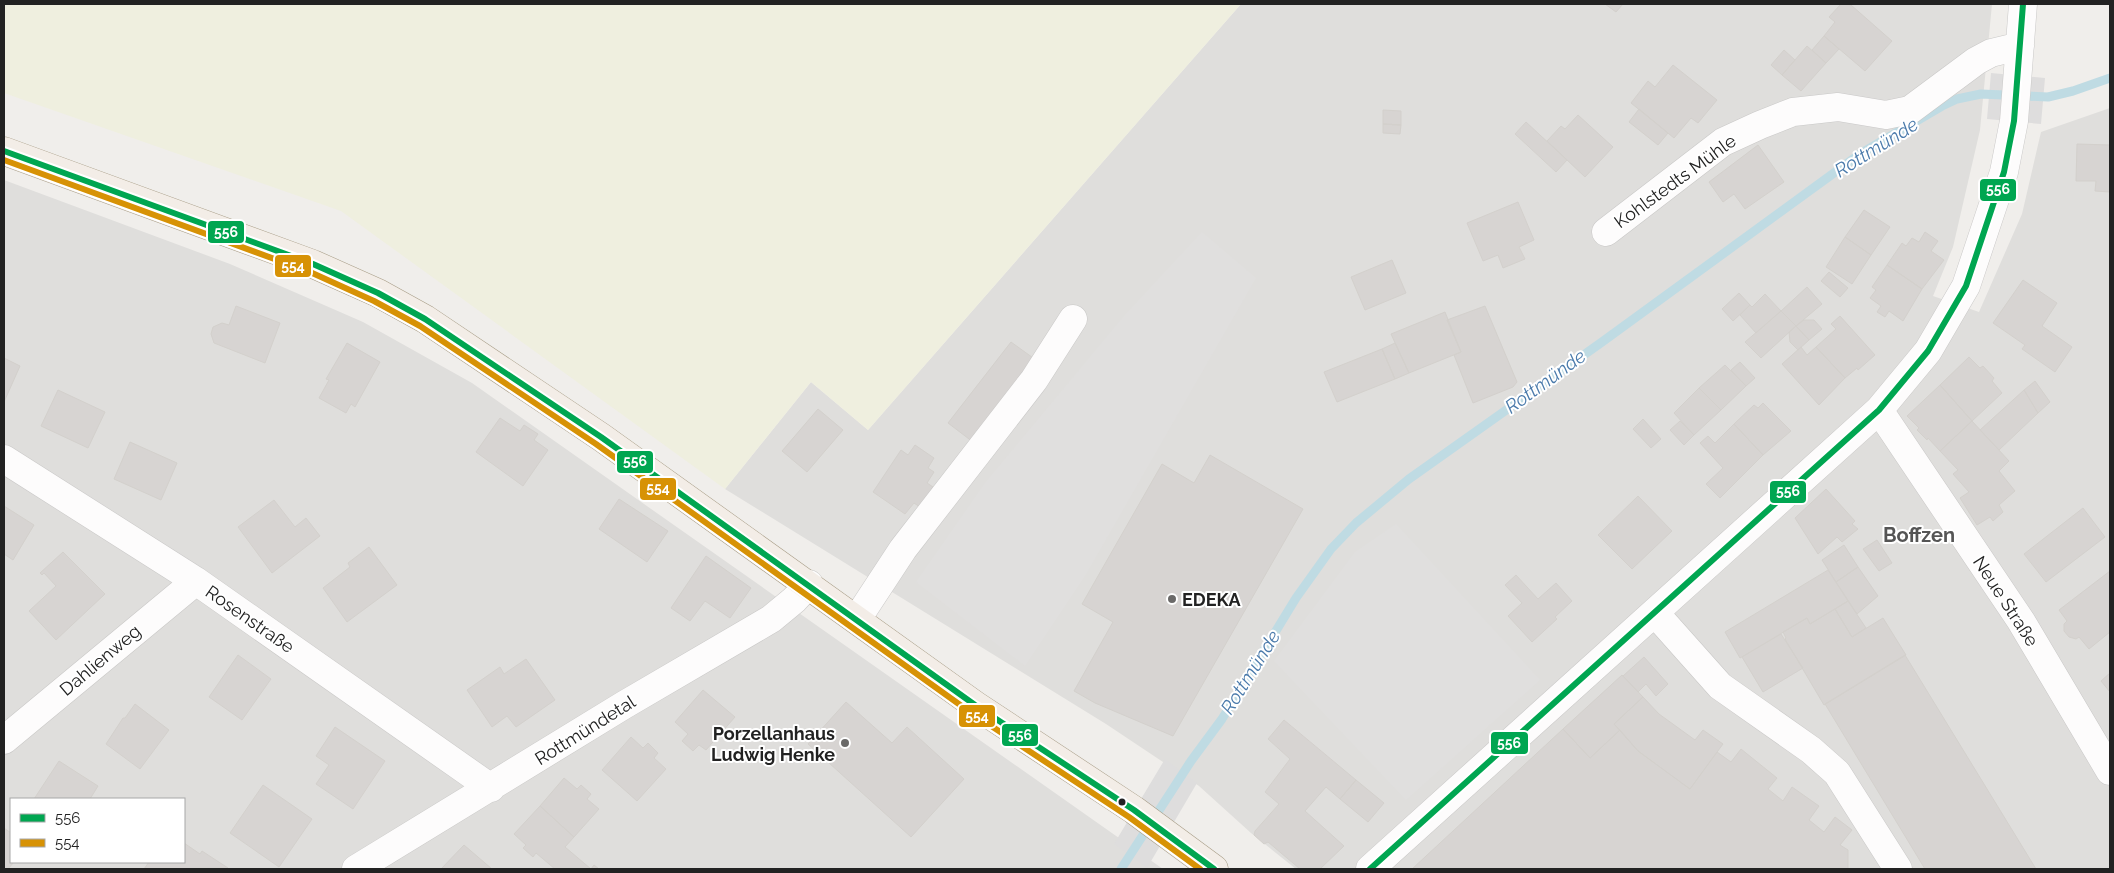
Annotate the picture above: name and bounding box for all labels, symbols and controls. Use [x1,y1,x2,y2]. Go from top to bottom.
water label: Rottmünde [1830,113,1922,181]
street label: Kohlstedts Mühle [1610,130,1740,232]
line badge: 556 [1979,178,2017,202]
text: 556 [1986,181,2010,197]
line badge: 556 [207,220,245,244]
text: 556 [214,224,238,240]
line badge: 554 [274,254,312,278]
text: 554 [281,258,305,274]
water label: Rottmünde [1500,344,1590,418]
line badge: 556 [616,450,654,474]
text: 556 [623,453,647,469]
line badge: 554 [639,477,677,501]
text: 554 [646,480,670,496]
line badge: 556 [1769,480,1807,504]
text: 556 [1776,483,1800,499]
district label: Boffzen [1883,523,1955,547]
street label: Neue Straße [1969,552,2043,650]
street label: Rosenstraße [202,581,299,657]
place label: EDEKA [1182,589,1242,610]
marker: EDEKA [1166,593,1178,605]
street label: Dahlienweg [55,620,145,700]
water label: Rottmünde [1216,626,1284,718]
street label: Rottmündetal [531,691,639,769]
line badge: 554 [958,704,996,728]
text: 554 [965,708,989,724]
place label: Porzellanhaus Ludwig Henke [711,723,835,765]
line badge: 556 [1001,723,1039,747]
text: 556 [1008,727,1032,743]
line badge: 556 [1490,731,1529,755]
text: 556 [1497,735,1521,751]
marker: Porzellanhaus Ludwig Henke [839,737,851,749]
unlabelled marker [1117,797,1127,807]
legend [10,798,185,863]
text: 556 [55,809,80,827]
text: 554 [55,834,80,852]

